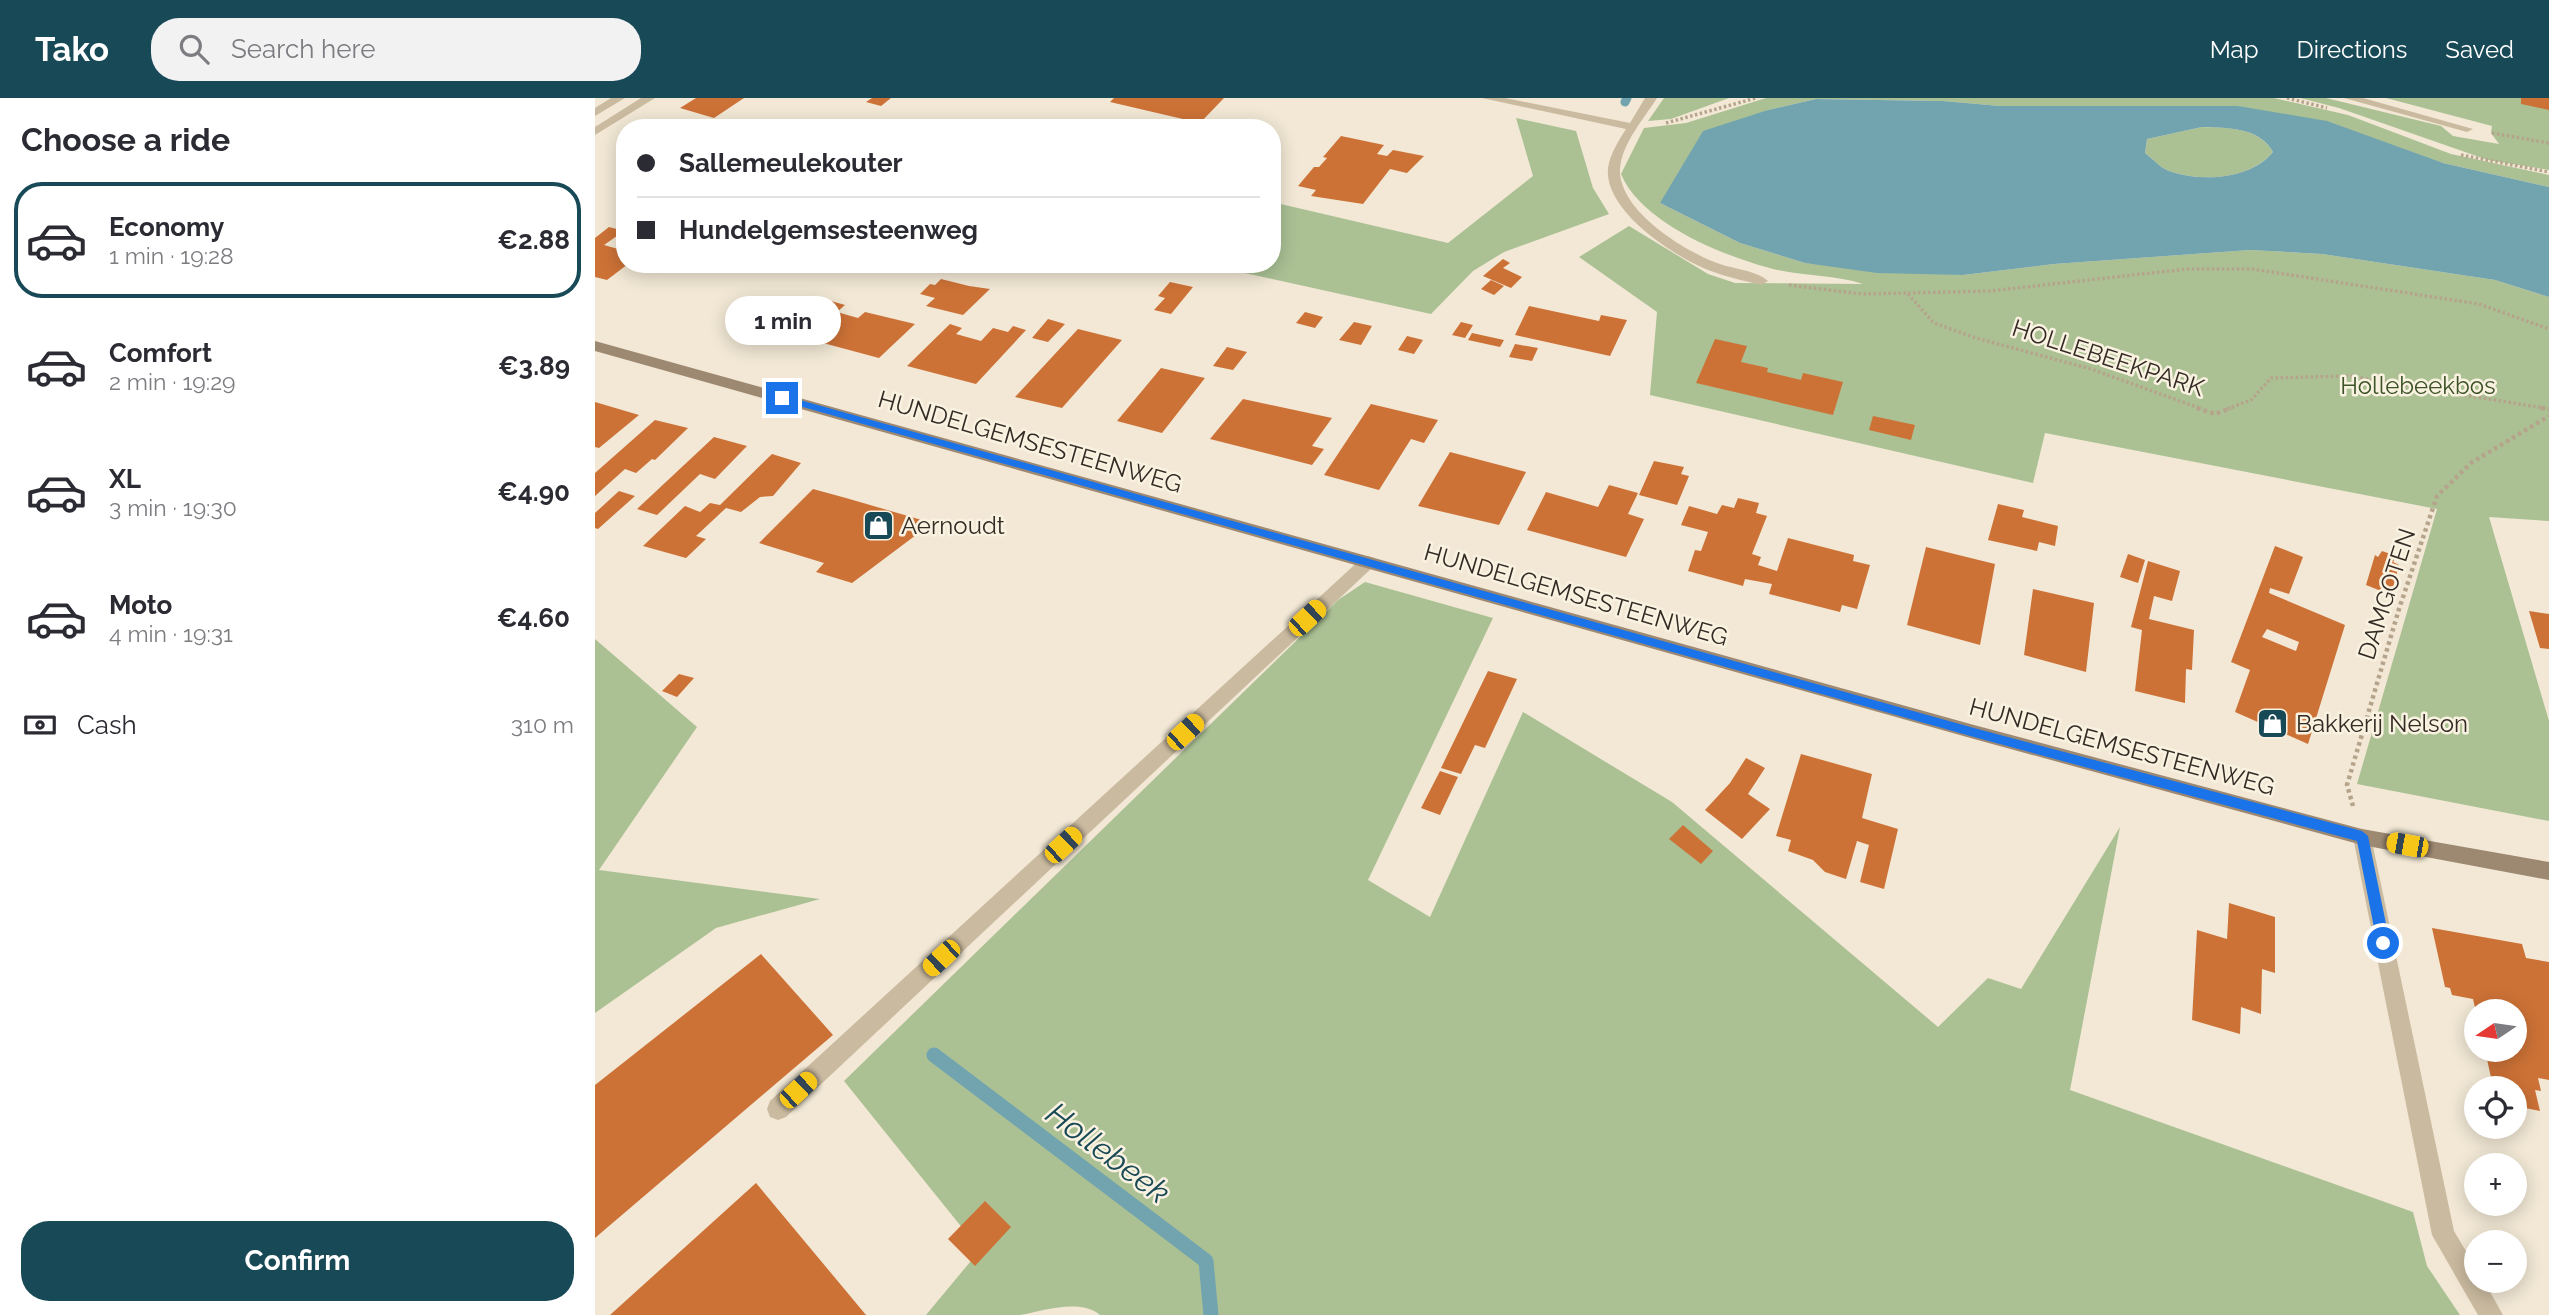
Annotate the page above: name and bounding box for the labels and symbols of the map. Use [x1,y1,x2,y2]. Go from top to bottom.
callout: 1 min [724,296,840,345]
street label: HOLLEBEEKPARK [2009,313,2208,402]
park label: Hollebeekbos [2340,371,2496,400]
route end [766,382,798,414]
street label: HUNDELGEMSESTEENWEG [875,384,1185,499]
shop icon: Aernoudt [861,509,895,543]
place label: Aernoudt [901,511,1005,540]
street label: DAMGOTEN [2352,525,2421,663]
street label: HUNDELGEMSESTEENWEG [1421,537,1731,652]
car [1285,596,1330,640]
street label: HUNDELGEMSESTEENWEG [1966,692,2278,801]
shop icon: Bakkerij Nelson [2256,707,2290,741]
place label: Bakkerij Nelson [2296,709,2468,738]
car [1163,710,1208,754]
car [1041,823,1086,867]
car [2385,831,2430,859]
route start [2367,927,2399,959]
car [919,936,964,980]
north arrow [2464,999,2527,1062]
car [776,1068,821,1112]
water label: Hollebeek [1039,1094,1177,1211]

